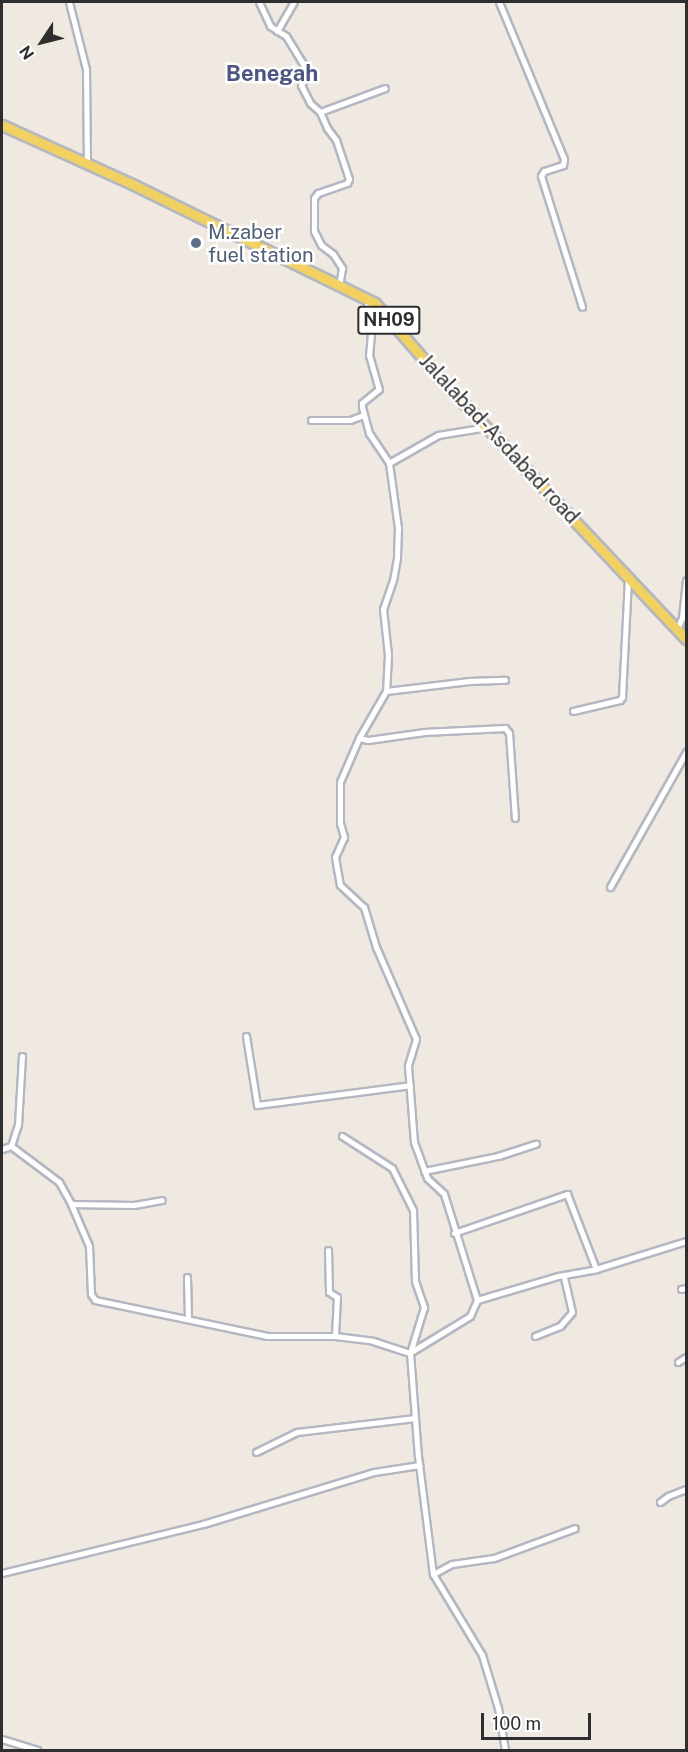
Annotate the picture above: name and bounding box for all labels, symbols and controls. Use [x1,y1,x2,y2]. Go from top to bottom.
north arrow [12,12,72,72]
text: N [15,42,38,63]
district label: Benegah [226,61,318,87]
place label: M.zaber fuel station [208,220,314,267]
marker: M.zaber fuel station [189,236,203,250]
road number: NH09 [356,305,422,335]
street label: Jalalabad-Asdabad road [414,349,584,529]
scale bar [484,1701,594,1739]
text: 100 m [492,1713,541,1734]

